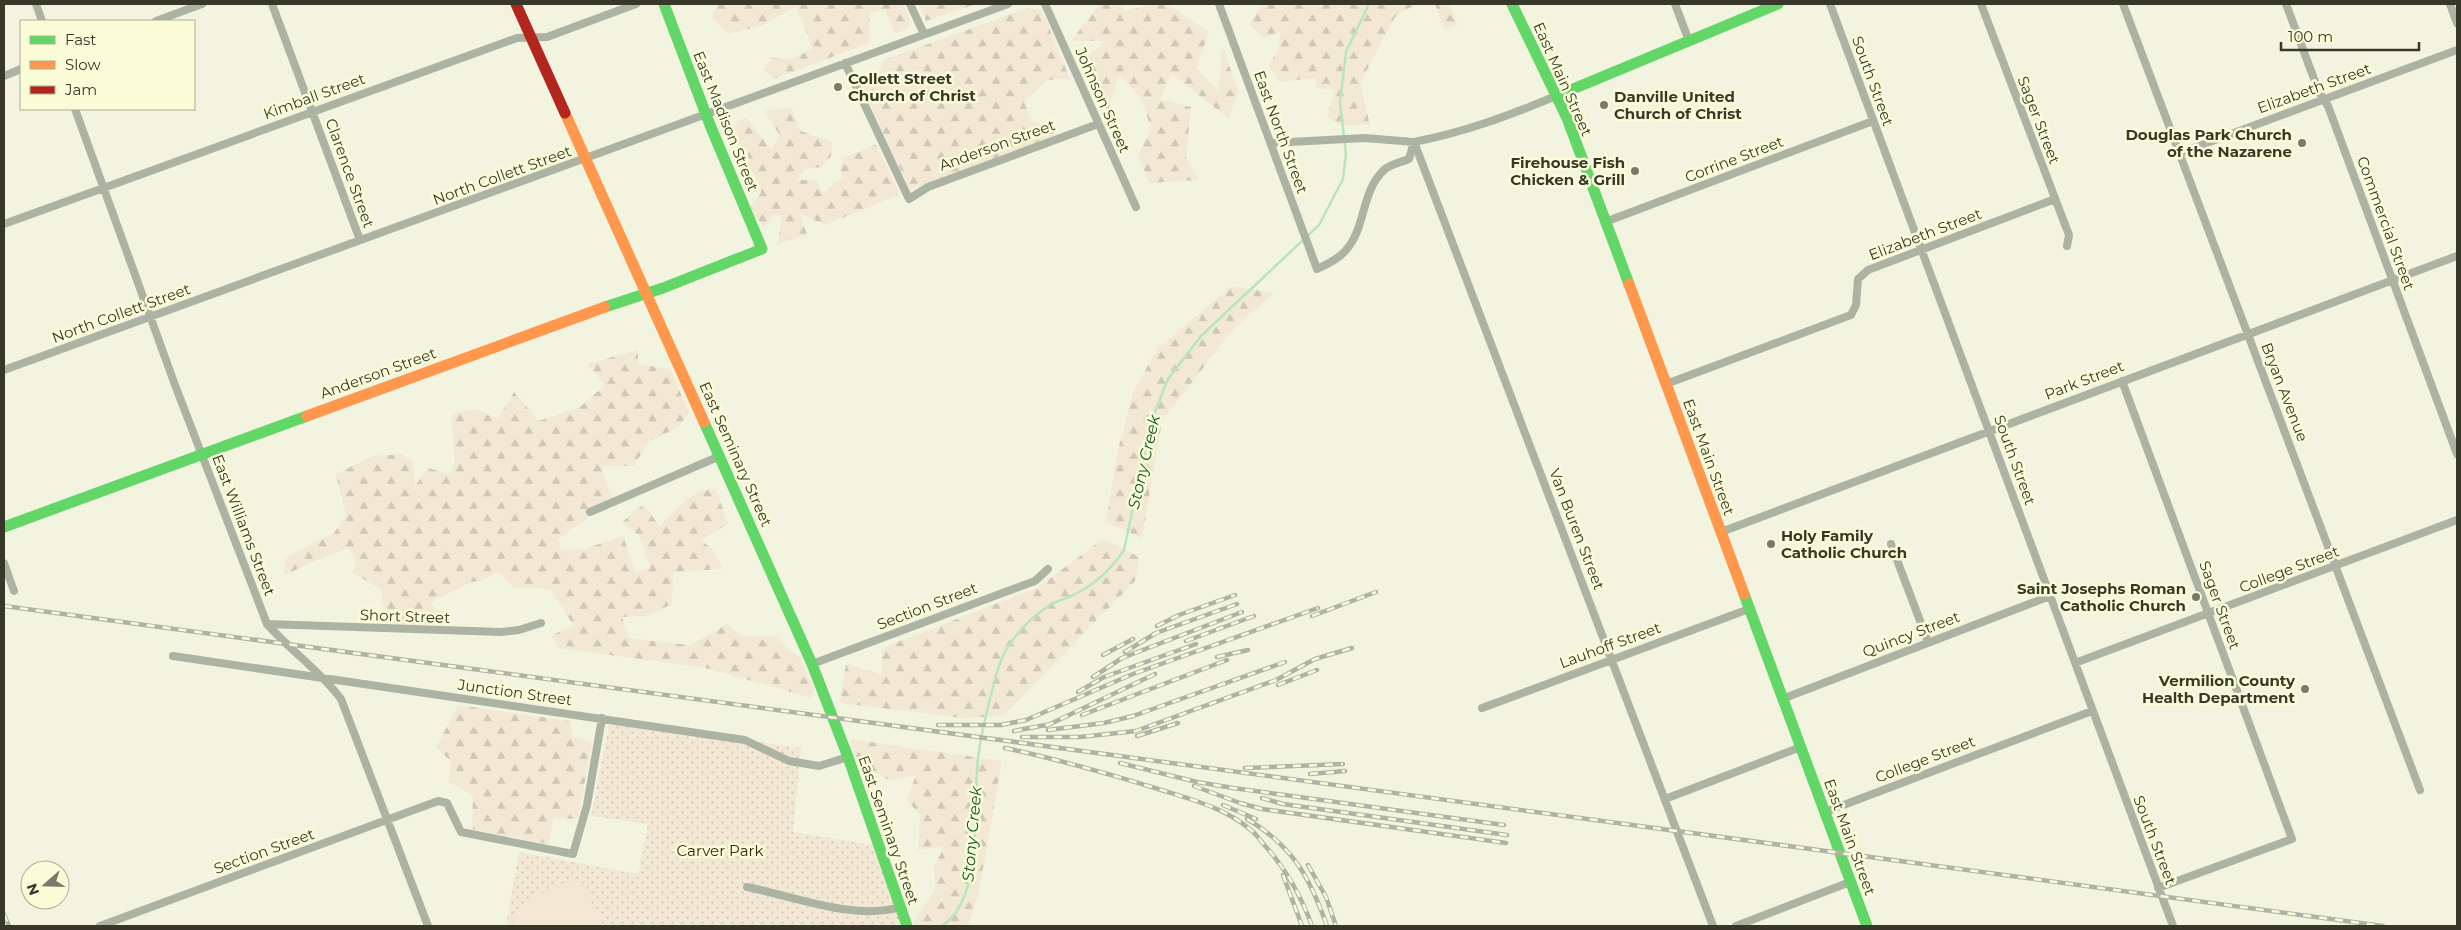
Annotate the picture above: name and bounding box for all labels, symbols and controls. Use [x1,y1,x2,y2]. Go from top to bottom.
street label: East Main Street [1529,19,1597,139]
legend [20,20,195,110]
scale bar [2281,20,2418,52]
text: 100 m [2288,27,2333,46]
text: Fast [65,30,96,49]
street label: South Street [1848,33,1898,129]
street label: Johnson Street [1071,43,1135,156]
street label: East Madison Street [689,48,763,194]
text: Slow [65,55,101,74]
street label: Elizabeth Street [2255,59,2373,117]
street label: East North Street [1250,68,1312,196]
street label: Kimball Street [261,69,367,123]
place label: Collett Street Church of Christ [848,69,976,105]
street label: Sager Street [2014,73,2064,167]
text: Jam [64,80,97,99]
marker: Collett Street Church of Christ [832,81,844,93]
place label: Danville United Church of Christ [1614,87,1742,123]
marker: Danville United Church of Christ [1598,99,1610,111]
street label: Anderson Street [936,115,1058,175]
street label: Clarence Street [321,116,379,230]
place label: Douglas Park Church of the Nazarene [2125,125,2292,161]
street label: Corrine Street [1682,131,1786,187]
marker: Douglas Park Church of the Nazarene [2296,137,2308,149]
street label: North Collett Street [430,141,574,209]
place label: Firehouse Fish Chicken & Grill [1510,153,1625,189]
street label: Commercial Street [2353,154,2419,292]
marker: Firehouse Fish Chicken & Grill [1629,165,1641,177]
street label: Elizabeth Street [1866,204,1984,264]
street label: North Collett Street [49,279,193,347]
street label: Bryan Avenue [2257,340,2313,444]
street label: Anderson Street [317,343,439,403]
street label: Park Street [2042,356,2126,404]
street label: East Seminary Street [695,379,777,529]
street label: East Main Street [1679,396,1739,518]
water label: Stony Creek [1124,412,1164,511]
street label: South Street [1990,412,2040,508]
street label: East Williams Street [208,452,280,598]
street label: Van Buren Street [1545,466,1609,592]
place label: Holy Family Catholic Church [1781,526,1907,562]
marker: Holy Family Catholic Church [1765,538,1777,550]
street label: College Street [2236,541,2342,597]
street label: Sager Street [2195,558,2245,652]
street label: Section Street [874,578,980,634]
place label: Saint Josephs Roman Catholic Church [2017,579,2186,615]
marker: Saint Josephs Roman Catholic Church [2190,591,2202,603]
street label: Short Street [360,605,450,627]
street label: Quincy Street [1860,607,1962,661]
street label: Lauhoff Street [1557,618,1663,672]
place label: Vermilion County Health Department [2142,671,2296,707]
street label: Junction Street [456,674,573,709]
marker: Vermilion County Health Department [2299,683,2311,695]
street label: College Street [1872,731,1978,787]
street label: East Seminary Street [855,753,923,907]
street label: East Main Street [1820,776,1880,898]
water label: Stony Creek [958,784,986,883]
street label: South Street [2129,793,2181,887]
street label: Section Street [211,824,317,878]
park label: Carver Park [677,841,763,860]
north arrow [20,860,70,910]
text: N [22,881,43,898]

